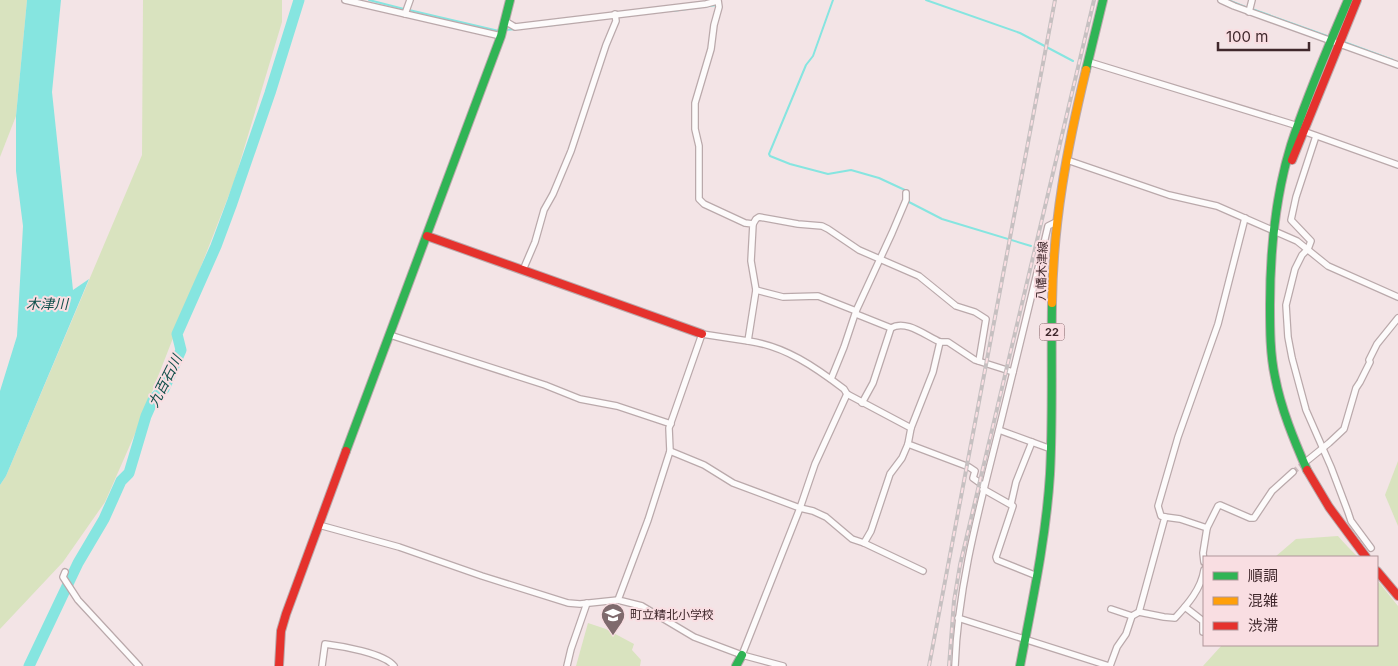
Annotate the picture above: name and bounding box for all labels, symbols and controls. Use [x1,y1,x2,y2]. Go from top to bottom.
scale bar [1218,20,1309,52]
text: 100 m [1226,27,1268,46]
street label: 八幡木津線 [1033,241,1050,301]
water label: 木津川 [26,295,70,312]
road number: 22 [1040,324,1064,341]
water label: 九百石川 [144,350,186,410]
legend [1203,556,1378,646]
text: 順調 [1248,566,1278,585]
text: 混雑 [1248,591,1278,610]
school or university icon: 町立精北小学校 [600,602,626,636]
place label: 町立精北小学校 [630,607,714,622]
text: 渋滞 [1248,616,1278,635]

